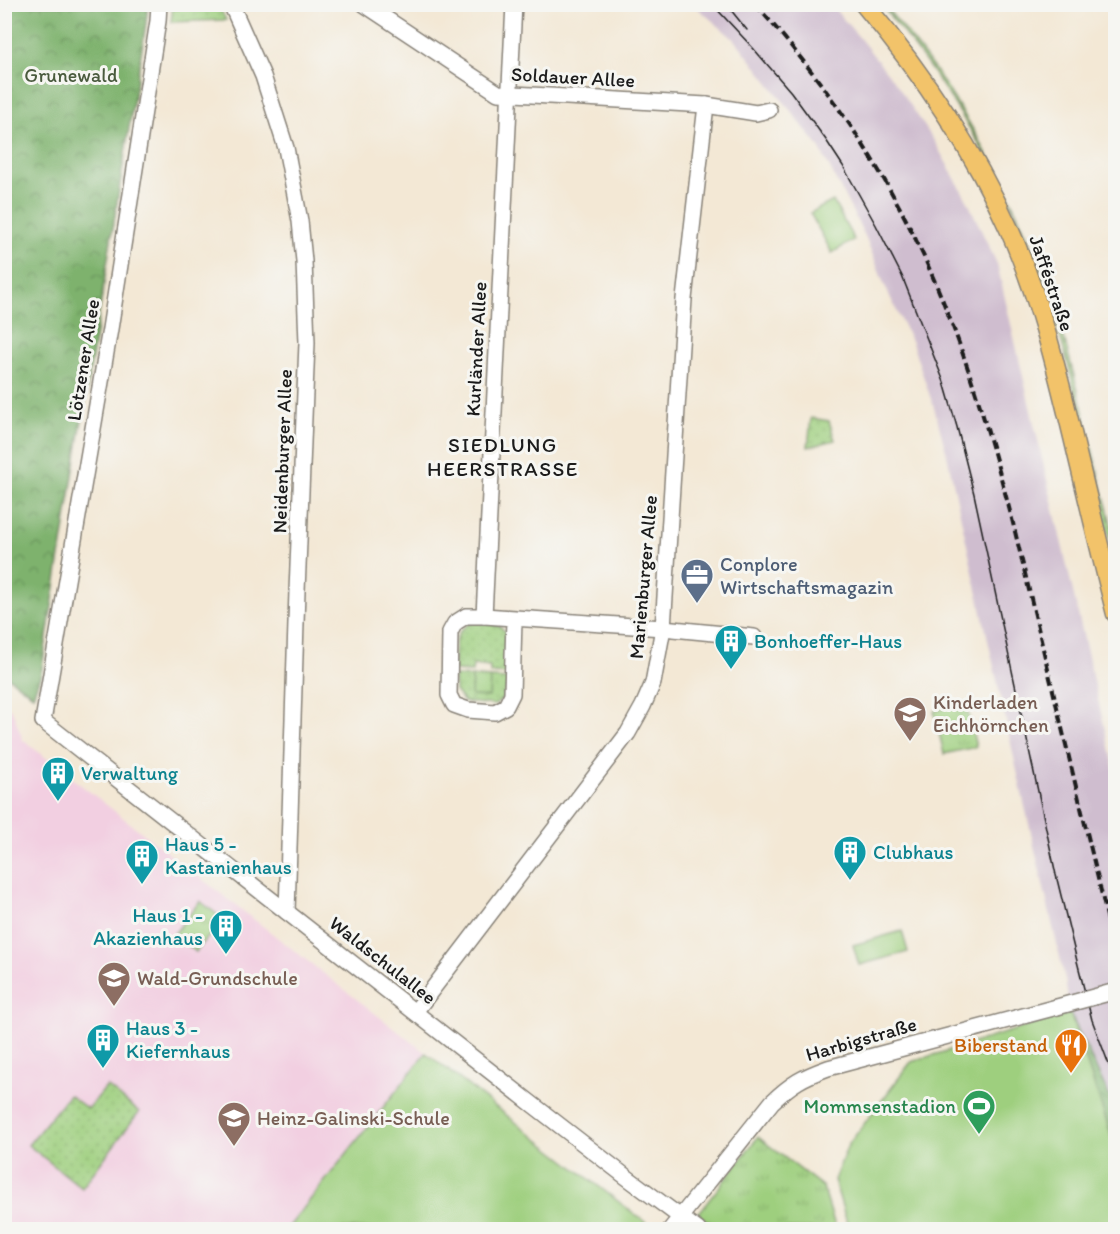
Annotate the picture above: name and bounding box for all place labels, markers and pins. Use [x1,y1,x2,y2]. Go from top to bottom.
place label: Conplore Wirtschaftsmagazin [720,552,893,599]
office icon: Conplore Wirtschaftsmagazin [679,557,715,604]
building icon: Bonhoeffer-Haus [713,623,749,670]
place label: Bonhoeffer-Haus [754,629,902,653]
place label: Kinderladen Eichhörnchen [933,690,1049,737]
school or university icon: Kinderladen Eichhörnchen [892,695,928,742]
building icon: Verwaltung [40,755,76,802]
place label: Verwaltung [81,761,179,785]
place label: Haus 5 - Kastanienhaus [165,832,292,879]
building icon: Clubhaus [832,834,868,881]
building icon: Haus 5 - Kastanienhaus [124,838,160,885]
place label: Clubhaus [873,840,954,864]
place label: Haus 1 - Akazienhaus [93,903,203,950]
building icon: Haus 1 - Akazienhaus [208,908,244,955]
school or university icon: Wald-Grundschule [96,960,132,1007]
place label: Wald-Grundschule [137,966,298,990]
place label: Haus 3 - Kiefernhaus [126,1016,231,1063]
building icon: Haus 3 - Kiefernhaus [85,1022,121,1069]
restaurant icon: Biberstand [1053,1027,1089,1074]
place label: Biberstand [954,1033,1048,1057]
sports icon: Mommsenstadion [961,1088,997,1135]
place label: Mommsenstadion [804,1094,956,1118]
school or university icon: Heinz-Galinski-Schule [216,1100,252,1147]
place label: Heinz-Galinski-Schule [257,1106,450,1130]

